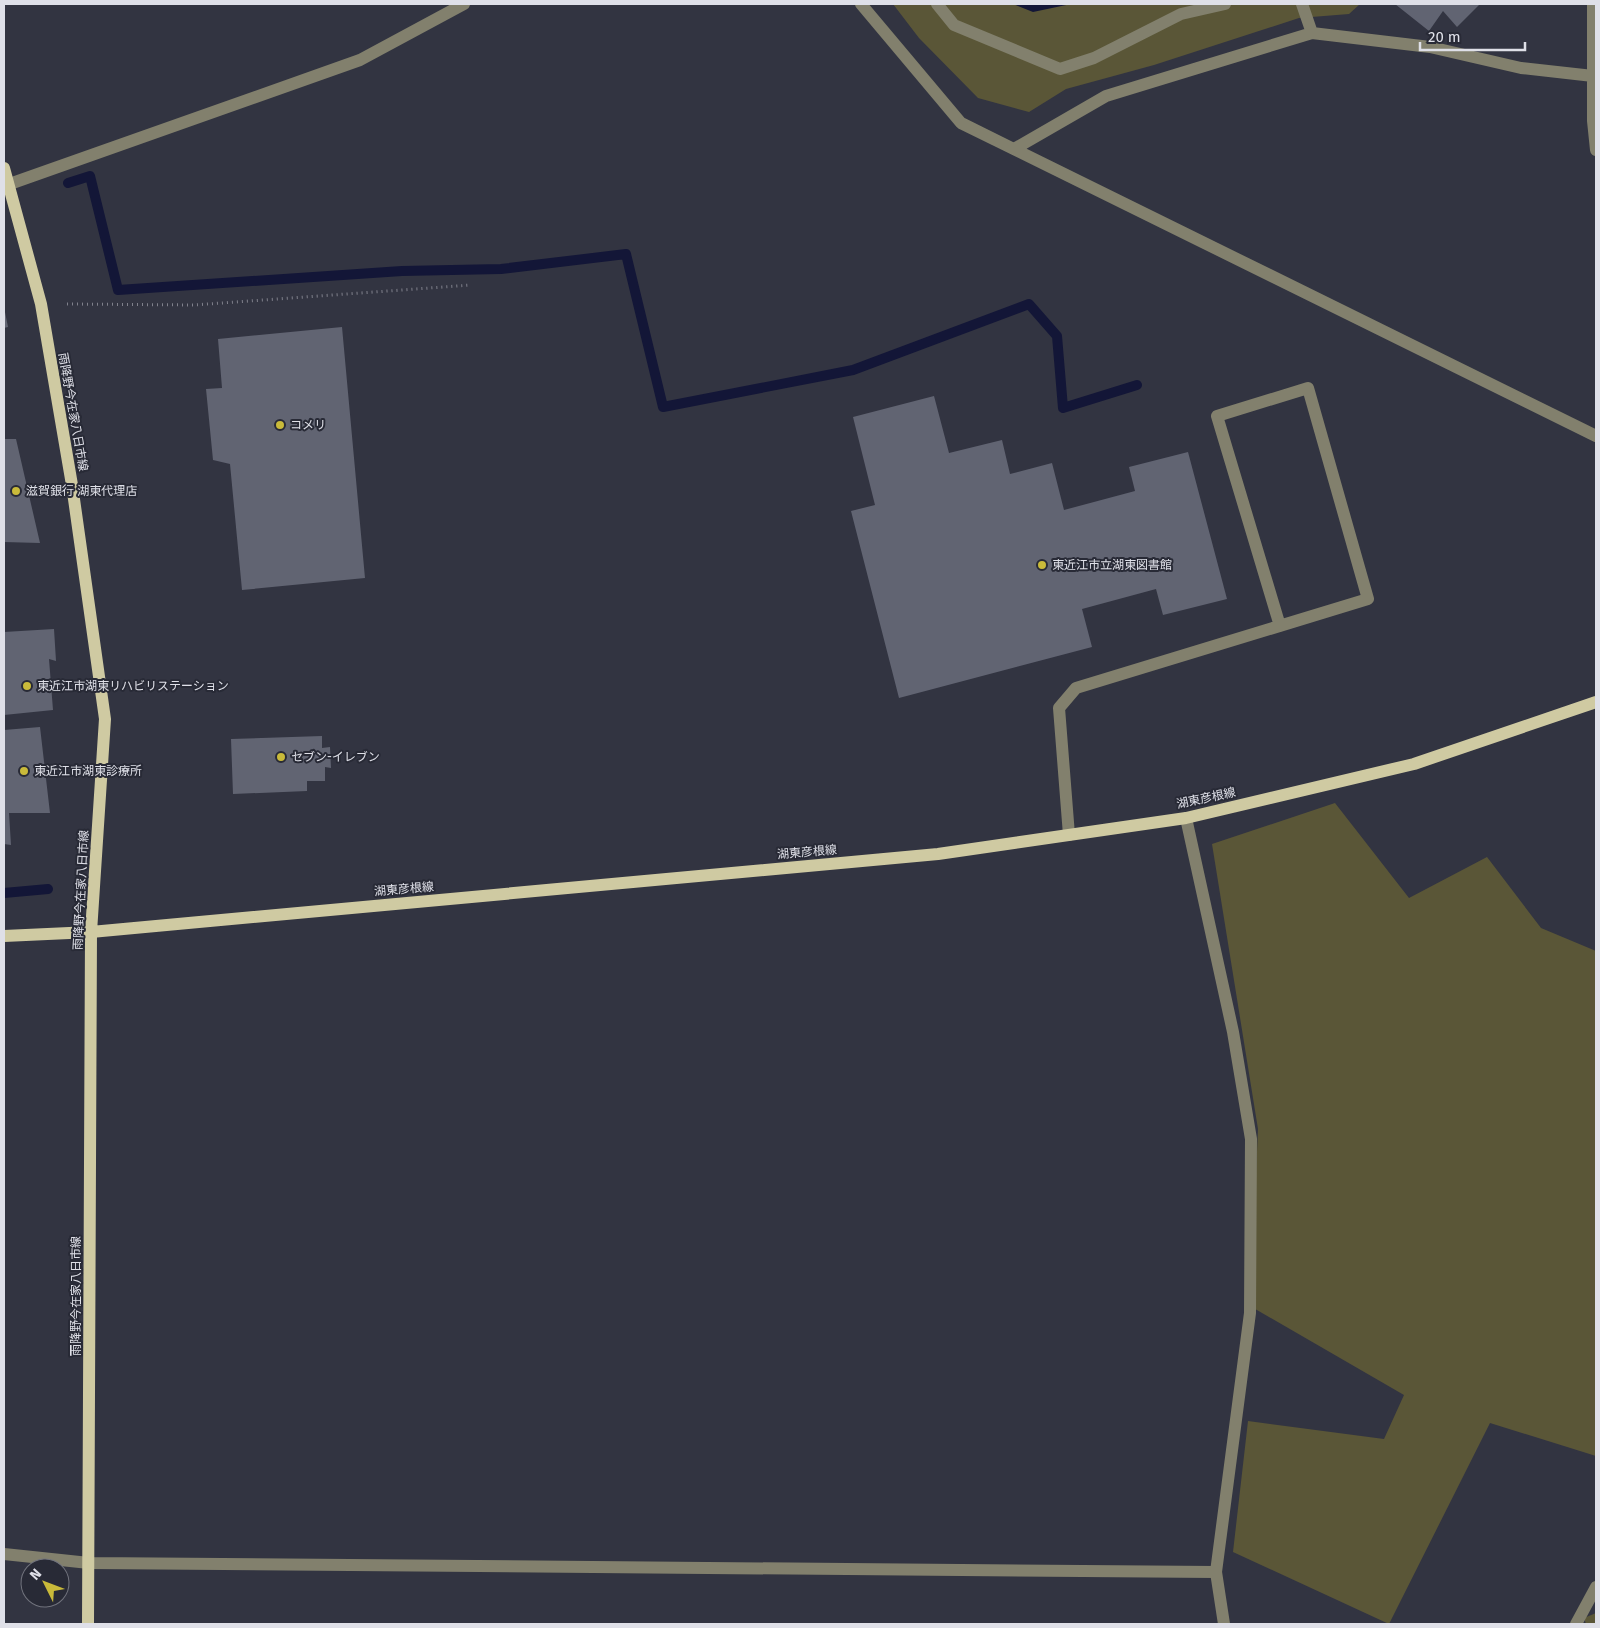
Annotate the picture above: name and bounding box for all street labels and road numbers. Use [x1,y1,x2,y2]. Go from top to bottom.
street label: 雨降野今在家八日市線 [56,352,90,472]
street label: 湖東彦根線 [1175,785,1237,811]
street label: 雨降野今在家八日市線 [71,830,91,950]
street label: 湖東彦根線 [776,842,838,862]
street label: 湖東彦根線 [373,879,435,899]
street label: 雨降野今在家八日市線 [69,1236,83,1356]

